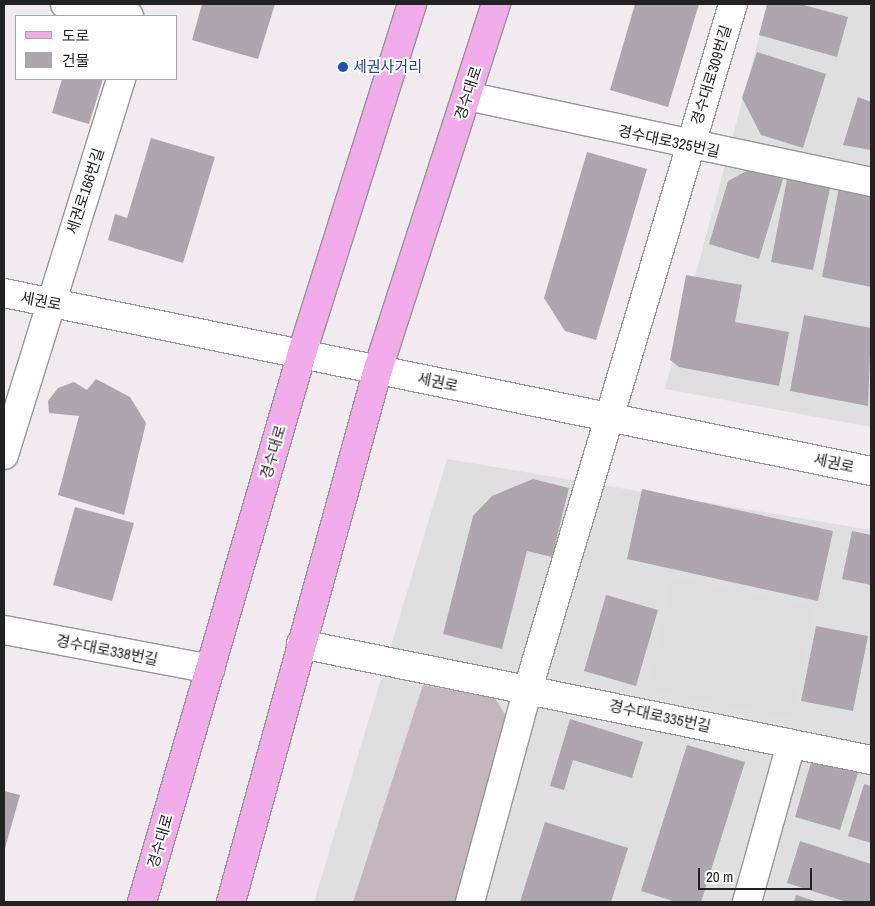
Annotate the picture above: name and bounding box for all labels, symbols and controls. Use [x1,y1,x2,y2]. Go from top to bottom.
legend [15,15,178,80]
street label: 경수대로309번길 [687,23,735,127]
text: 도로 [62,25,90,46]
text: 건물 [62,50,90,71]
place label: 세권사거리 [353,58,422,76]
marker: 세권사거리 [337,61,349,73]
street label: 경수대로 [451,64,485,122]
street label: 경수대로325번길 [617,121,721,161]
street label: 세권로166번길 [63,146,107,236]
street label: 세권로 [19,288,63,314]
street label: 세권로 [416,369,460,395]
street label: 경수대로 [257,423,289,481]
street label: 세권로 [812,450,856,476]
street label: 경수대로338번길 [55,631,159,669]
street label: 경수대로335번길 [608,696,712,736]
street label: 경수대로 [144,812,176,870]
scale bar [700,858,814,890]
text: 20 m [706,866,733,887]

